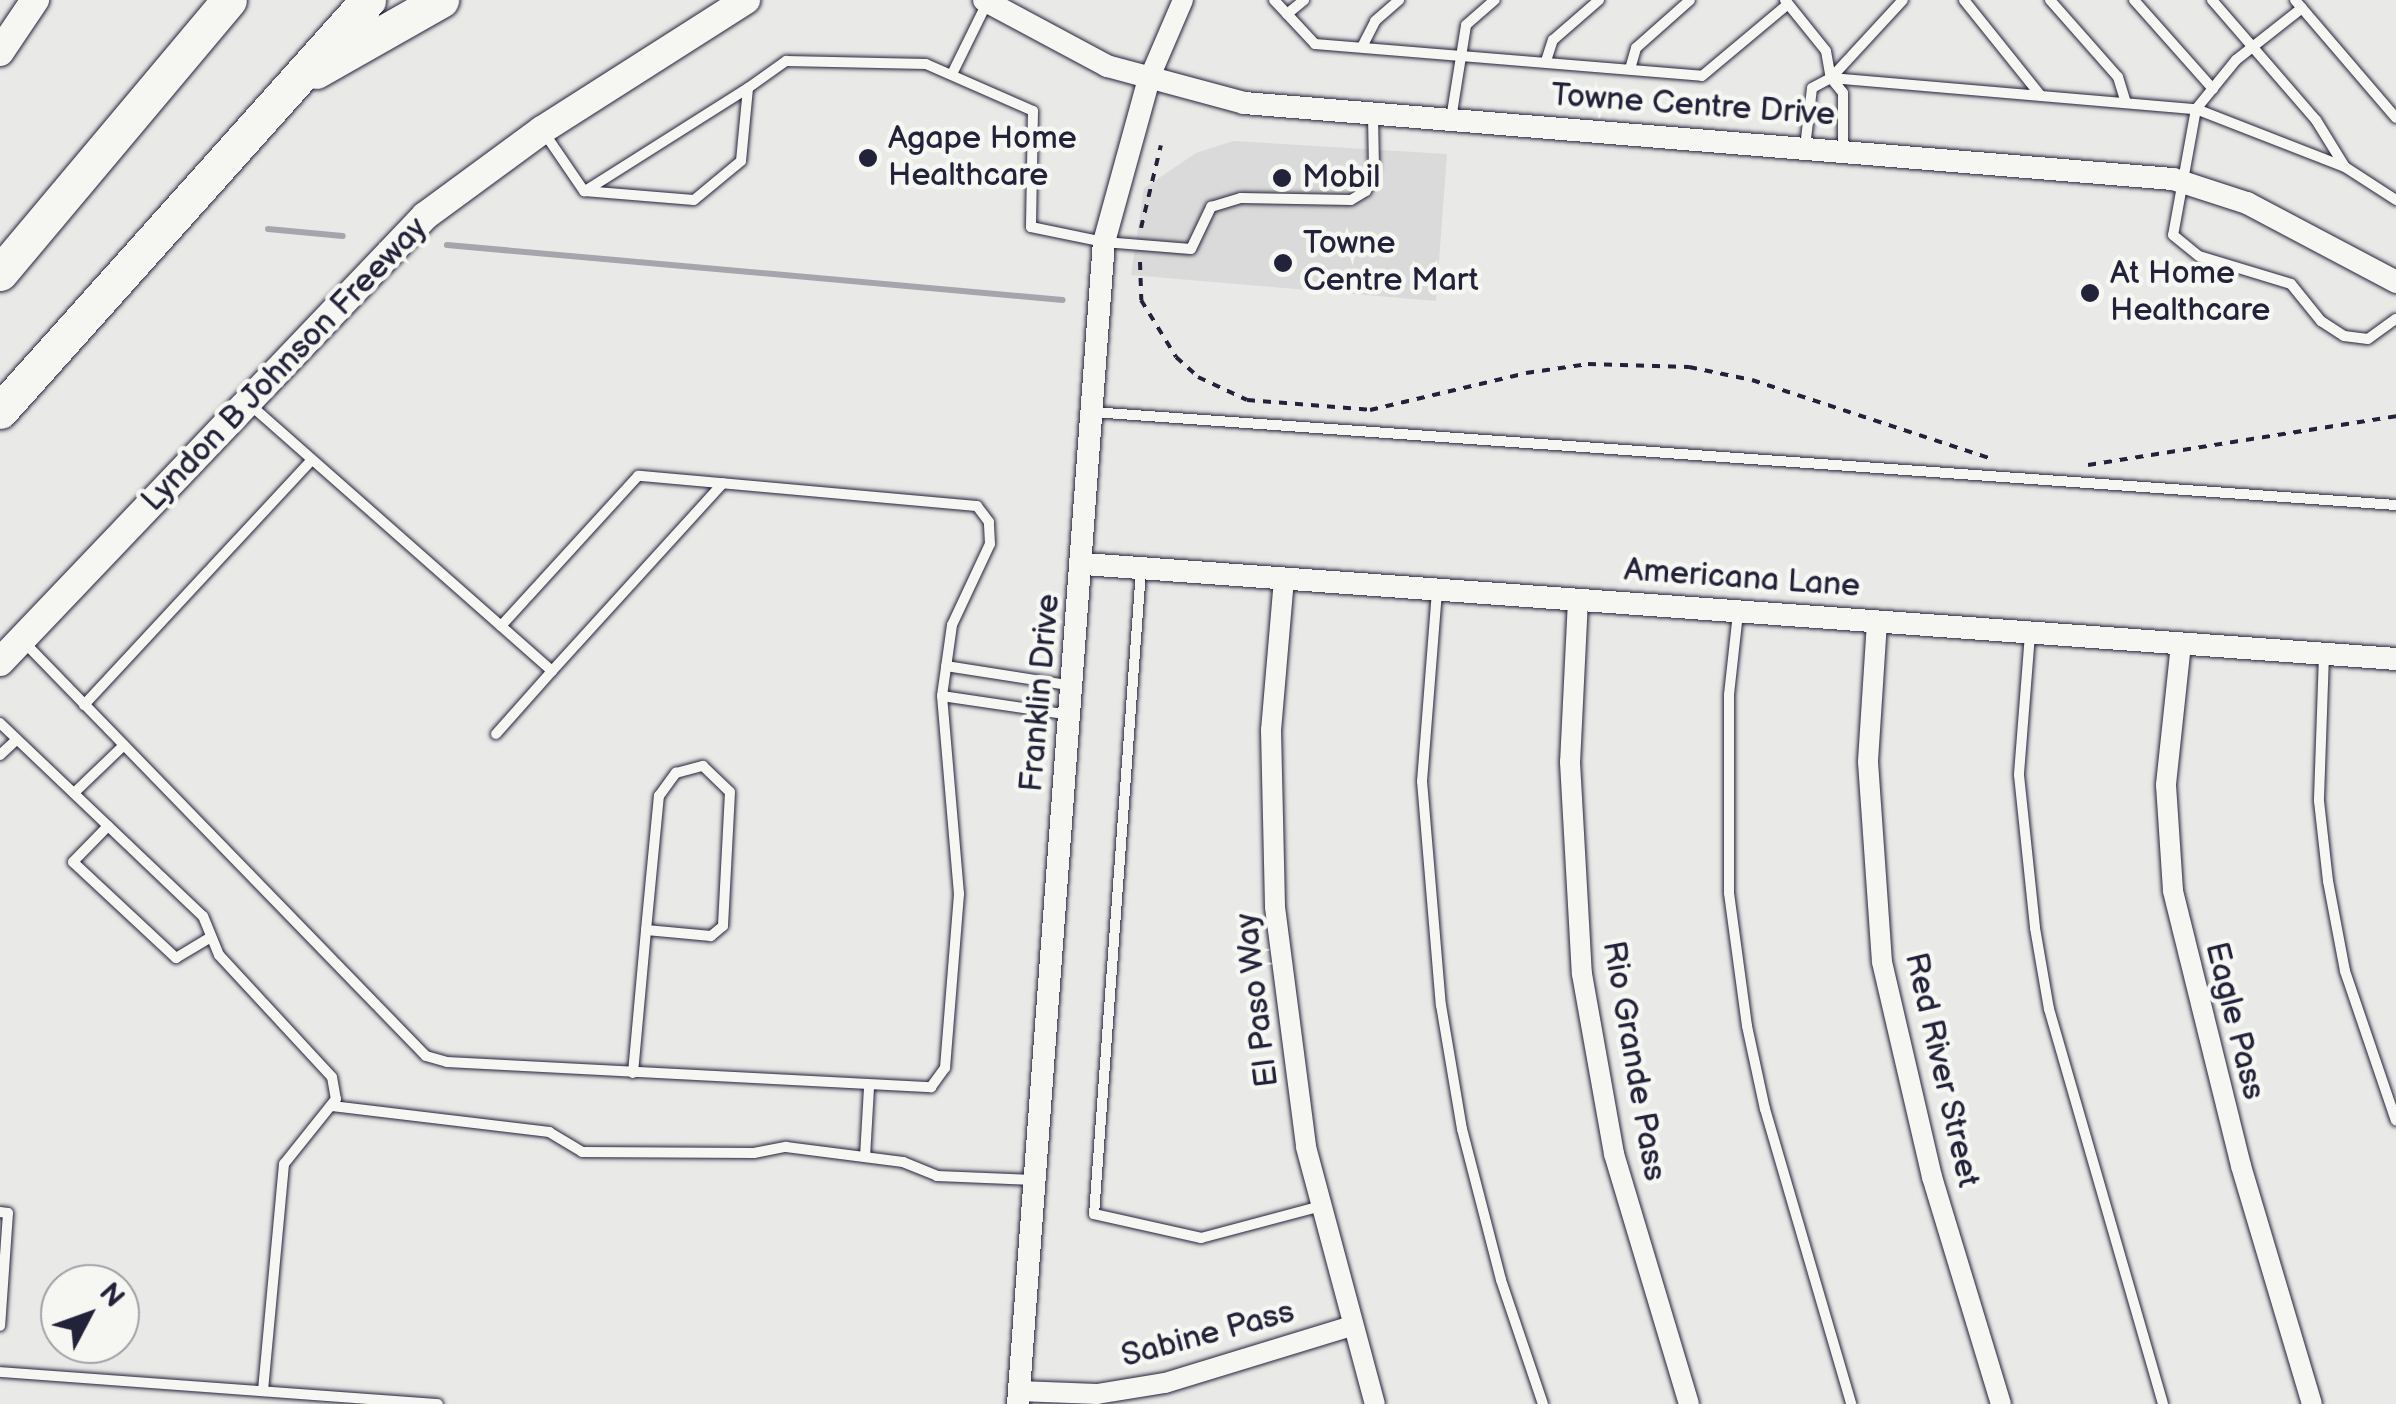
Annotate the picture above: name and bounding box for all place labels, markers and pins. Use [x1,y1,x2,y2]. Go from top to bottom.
place label: Agape Home Healthcare [888,121,1077,196]
marker: Agape Home Healthcare [857,147,879,169]
place label: Mobil [1302,159,1380,197]
marker: Mobil [1271,167,1293,189]
place label: Towne Centre Mart [1303,226,1479,301]
marker: Towne Centre Mart [1272,252,1294,274]
place label: At Home Healthcare [2110,256,2270,331]
marker: At Home Healthcare [2079,282,2101,304]

